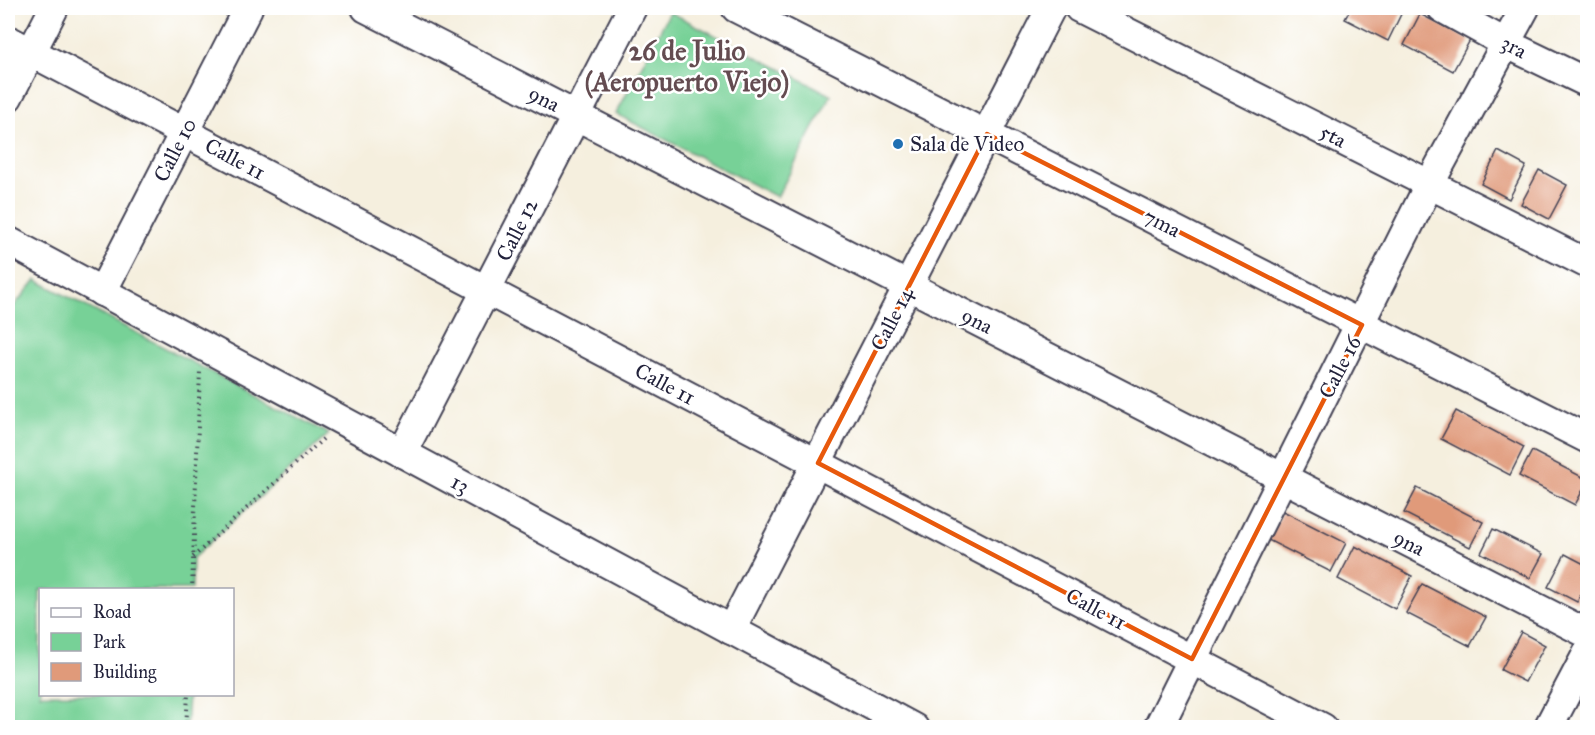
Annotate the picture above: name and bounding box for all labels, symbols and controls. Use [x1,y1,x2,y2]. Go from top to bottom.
street label: 3ra [1497,30,1531,64]
district label: 26 de Julio (Aeropuerto Viejo) [585,34,789,99]
street label: 9na [524,80,564,118]
street label: Calle 10 [148,114,202,186]
street label: 5ta [1315,118,1351,154]
place label: Sala de Video [910,131,1024,157]
street label: Calle 11 [200,132,270,186]
marker: Sala de Video [891,137,905,151]
street label: Calle 12 [490,194,544,265]
street label: 7ma [1139,203,1185,243]
street label: Calle 14 [865,282,920,355]
street label: 9na [957,302,997,340]
street label: Calle 16 [1313,330,1367,403]
street label: Calle 11 [630,357,700,411]
street label: 13 [447,469,473,499]
street label: 9na [1389,524,1429,562]
street label: Calle 11 [1061,582,1131,636]
legend [39,588,234,696]
text: Road [93,601,131,623]
text: Park [93,631,126,653]
text: Building [93,661,157,684]

